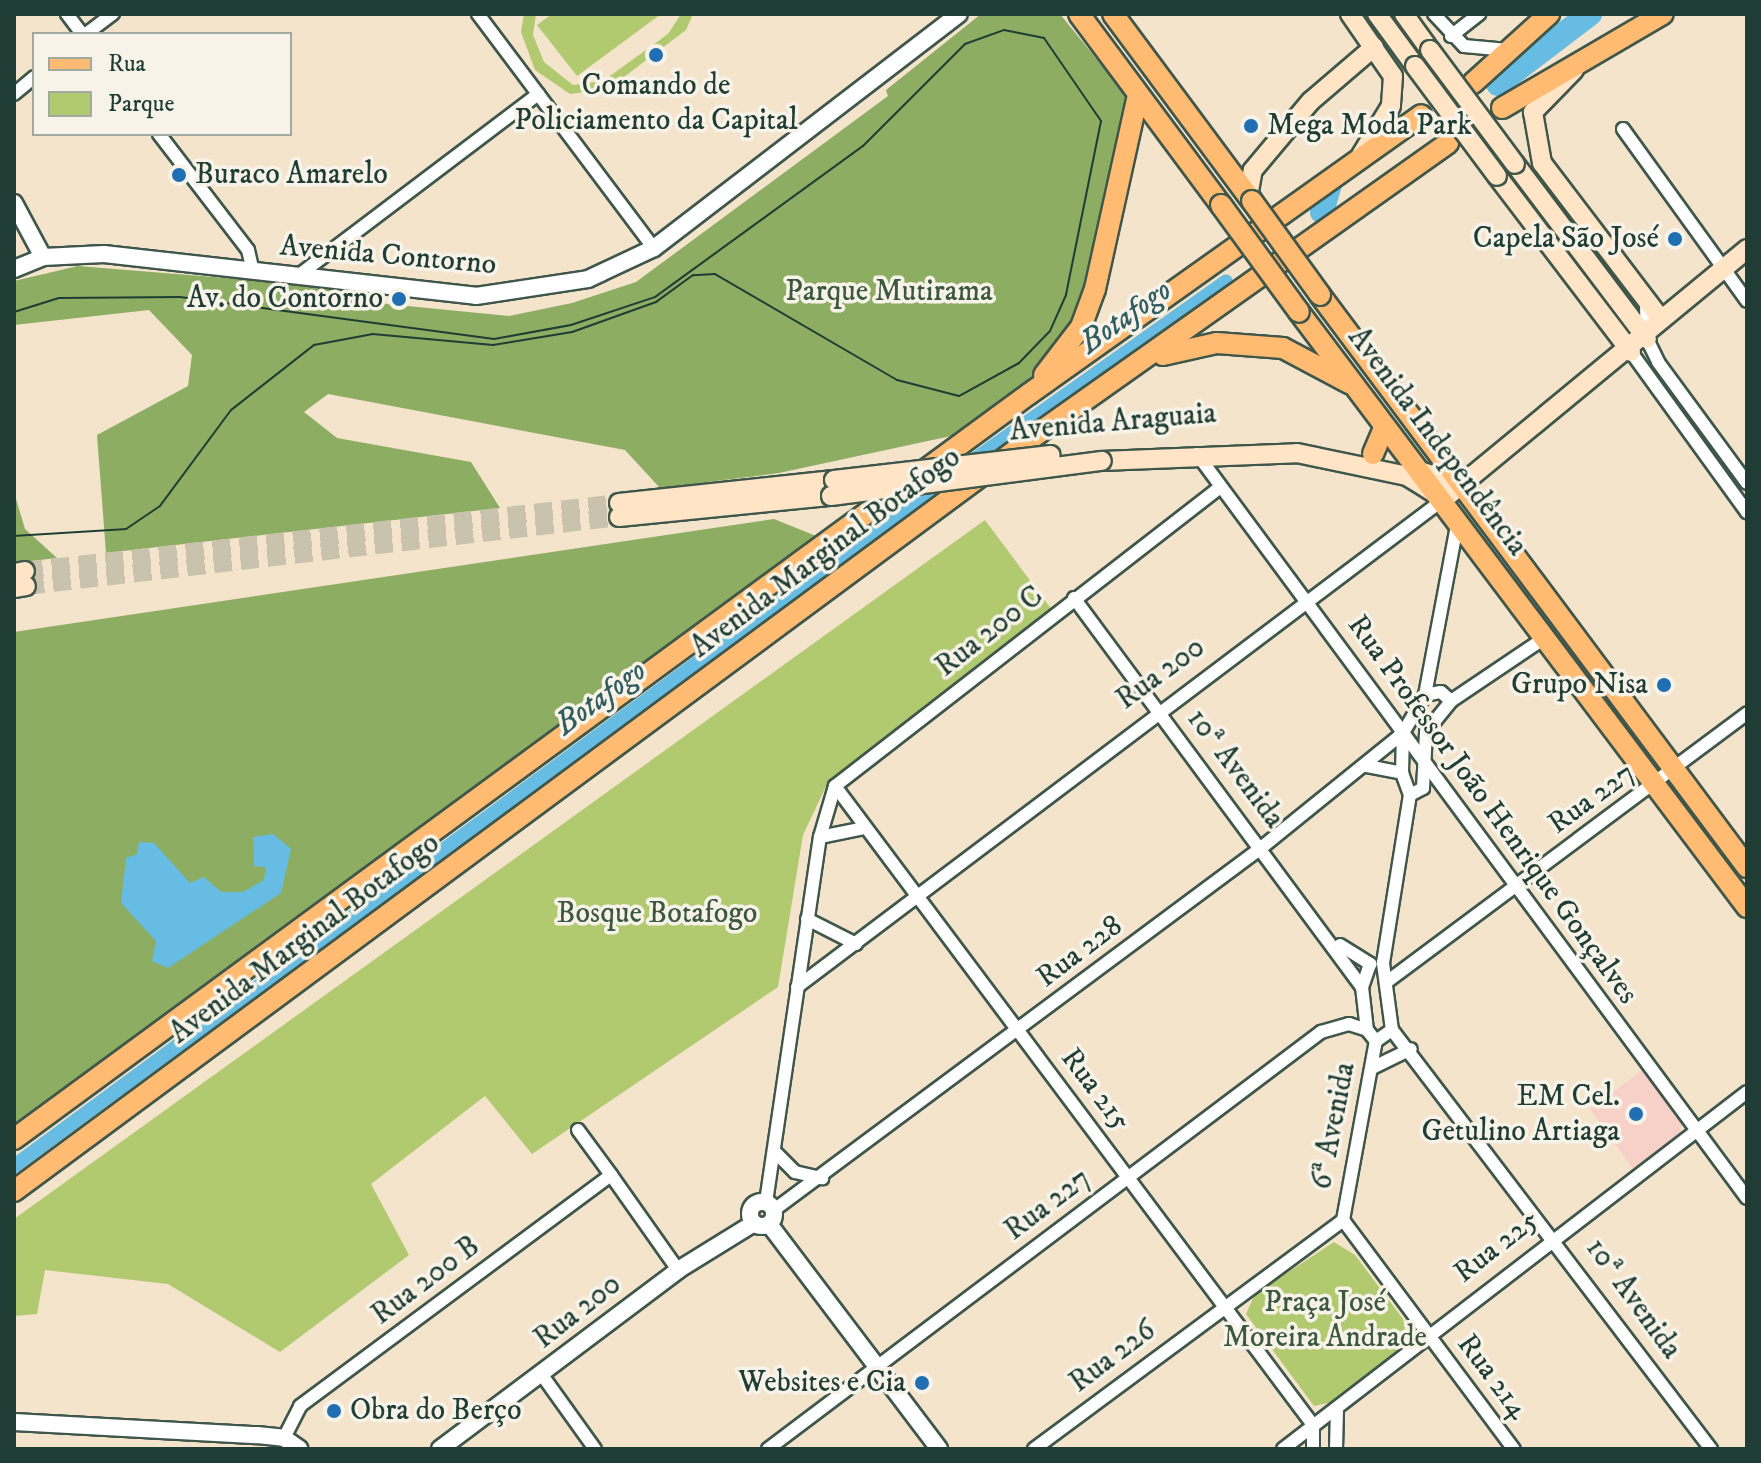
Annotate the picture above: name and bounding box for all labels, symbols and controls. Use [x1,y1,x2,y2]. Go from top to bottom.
legend [32,32,292,136]
marker: Comando de Policiamento da Capital [647,46,665,64]
text: Rua [108,49,146,79]
place label: Comando de Policiamento da Capital [514,68,798,138]
text: Parque [108,89,174,119]
place label: Mega Moda Park [1267,108,1472,144]
marker: Mega Moda Park [1242,117,1260,135]
place label: Buraco Amarelo [195,157,388,193]
marker: Buraco Amarelo [170,166,188,184]
place label: Capela São José [1473,221,1659,257]
street label: Avenida Contorno [278,229,498,283]
marker: Capela São José [1666,230,1684,248]
water label: Botafogo [1073,272,1179,362]
park label: Parque Mutirama [785,274,993,310]
place label: Av. do Contorno [187,281,383,317]
marker: Av. do Contorno [390,290,408,308]
street label: Avenida Independência [1339,321,1535,563]
street label: Avenida Araguaia [1008,396,1218,450]
street label: Avenida Marginal Botafogo [684,440,968,666]
street label: Rua 200 C [929,579,1051,685]
street label: Rua Professor João Henrique Gonçalves [1339,609,1645,1011]
street label: Rua 200 [1110,630,1212,718]
water label: Botafogo [548,652,654,744]
place label: Grupo Nisa [1511,667,1648,703]
marker: Grupo Nisa [1655,676,1673,694]
street label: 10ª Avenida [1178,702,1292,836]
street label: Rua 227 [1542,756,1642,842]
street label: Avenida Marginal Botafogo [163,826,447,1052]
park label: Bosque Botafogo [557,896,757,932]
street label: Rua 228 [1030,908,1130,996]
street label: Rua 215 [1052,1042,1138,1138]
street label: 6ª Avenida [1304,1059,1364,1193]
place label: EM Cel. Getulino Artiaga [1421,1079,1620,1150]
marker: EM Cel. Getulino Artiaga [1627,1105,1645,1123]
street label: Rua 227 [998,1161,1098,1249]
street label: Rua 225 [1447,1203,1547,1291]
street label: Rua 200 B [365,1229,487,1333]
street label: 10ª Avenida [1577,1232,1689,1366]
street label: Rua 200 [527,1267,629,1357]
park label: Praça José Moreira Andrade [1223,1285,1427,1356]
street label: Rua 226 [1063,1313,1163,1401]
street label: Rua 214 [1449,1328,1535,1426]
place label: Websites e Cia [738,1365,906,1401]
marker: Websites e Cia [913,1374,931,1392]
place label: Obra do Berço [350,1393,521,1429]
marker: Obra do Berço [325,1402,343,1420]

